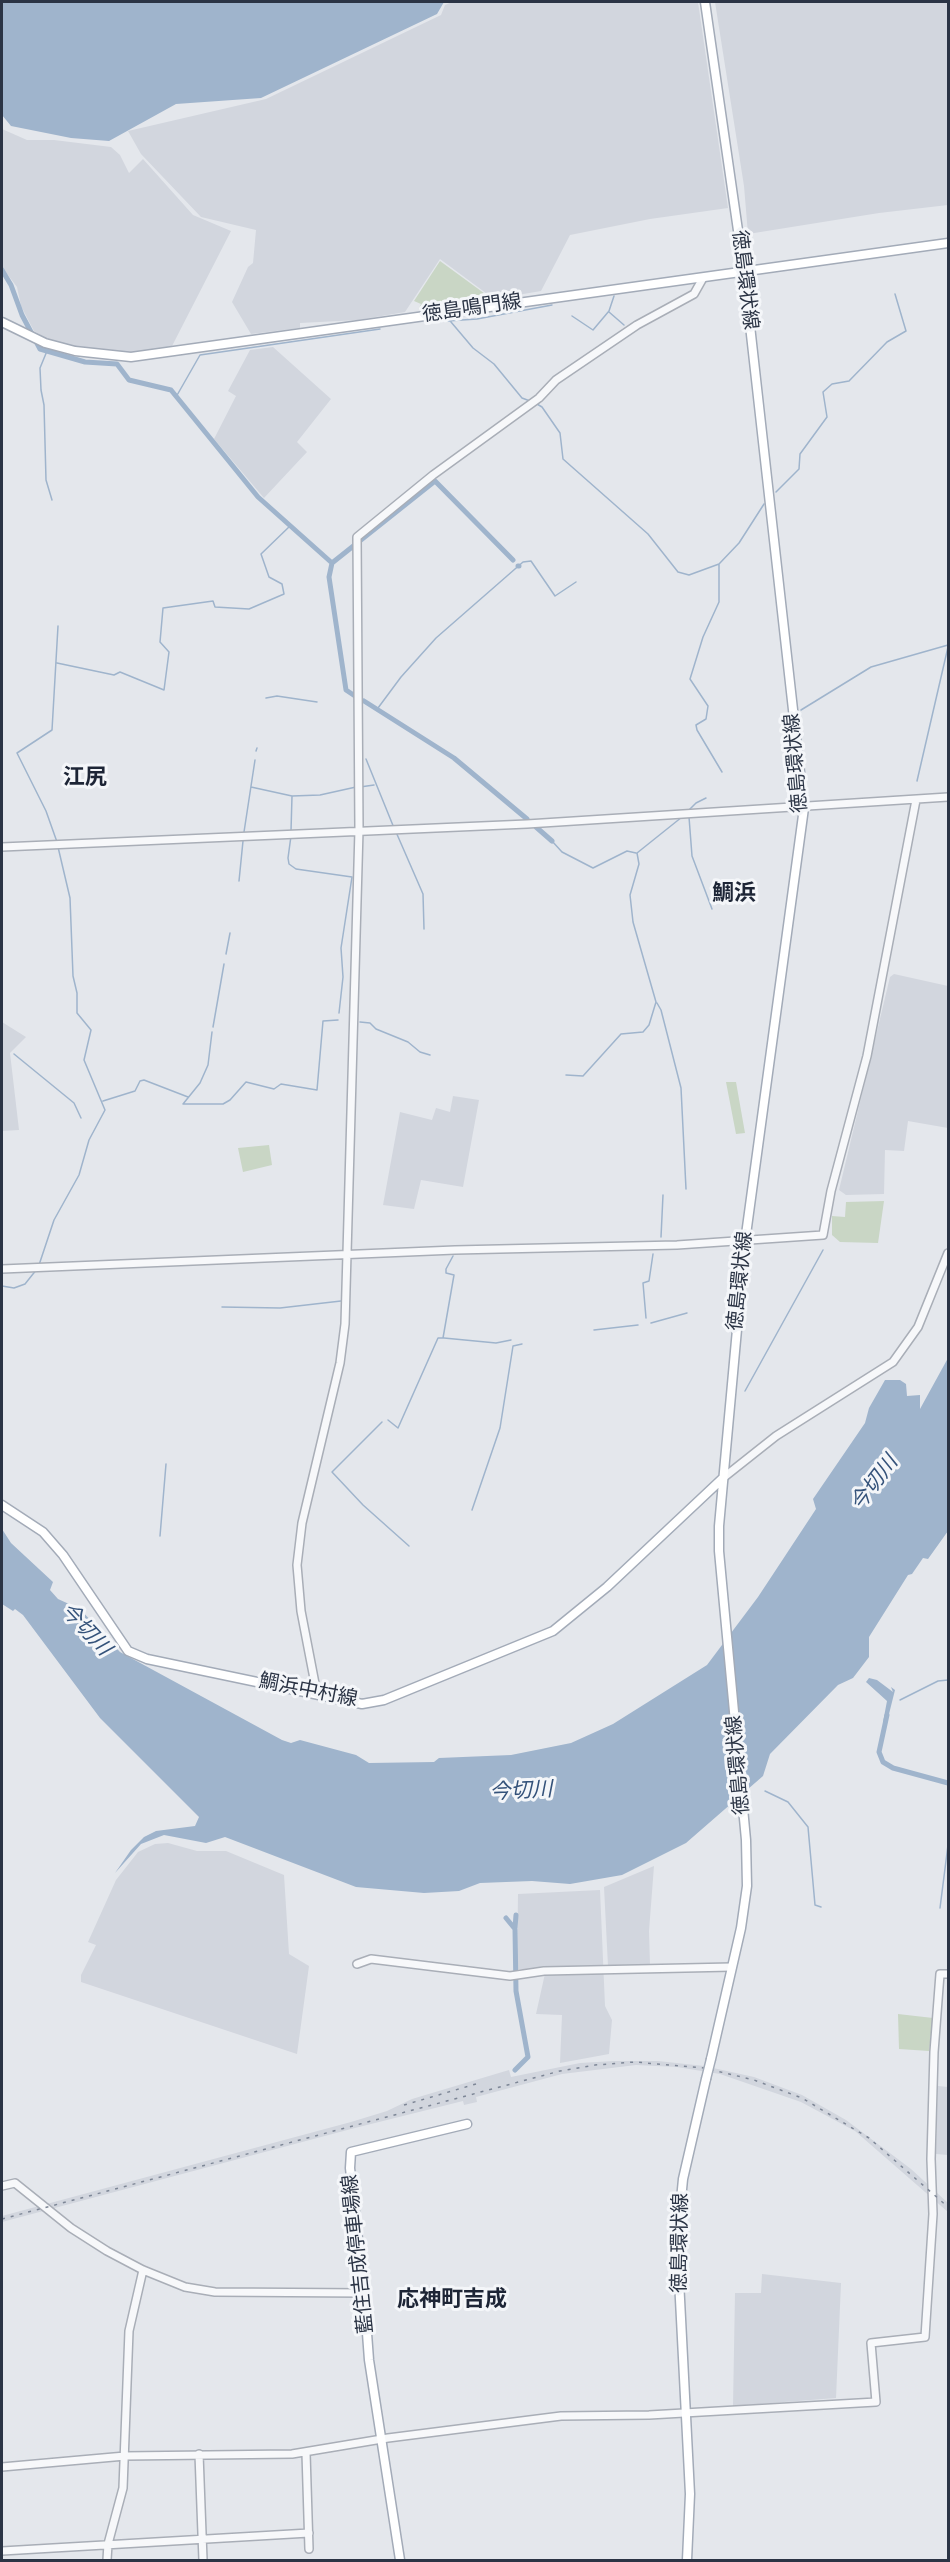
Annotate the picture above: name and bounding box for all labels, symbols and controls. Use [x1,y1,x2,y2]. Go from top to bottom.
street label: 徳島環状線 [726,229,762,331]
street label: 徳島鳴門線 [421,290,523,328]
street label: 徳島環状線 [781,712,813,814]
district label: 江尻 [63,765,107,791]
district label: 鯛浜 [712,881,756,907]
street label: 徳島環状線 [724,1230,758,1332]
water label: 今切川 [846,1451,904,1517]
water label: 今切川 [54,1598,116,1662]
street label: 鯛浜中村線 [257,1670,359,1712]
street label: 徳島環状線 [723,1714,755,1816]
water label: 今切川 [489,1778,553,1806]
street label: 藍住吉成停車場線 [339,2173,379,2335]
street label: 徳島環状線 [668,2193,694,2293]
district label: 応神町吉成 [397,2287,507,2313]

